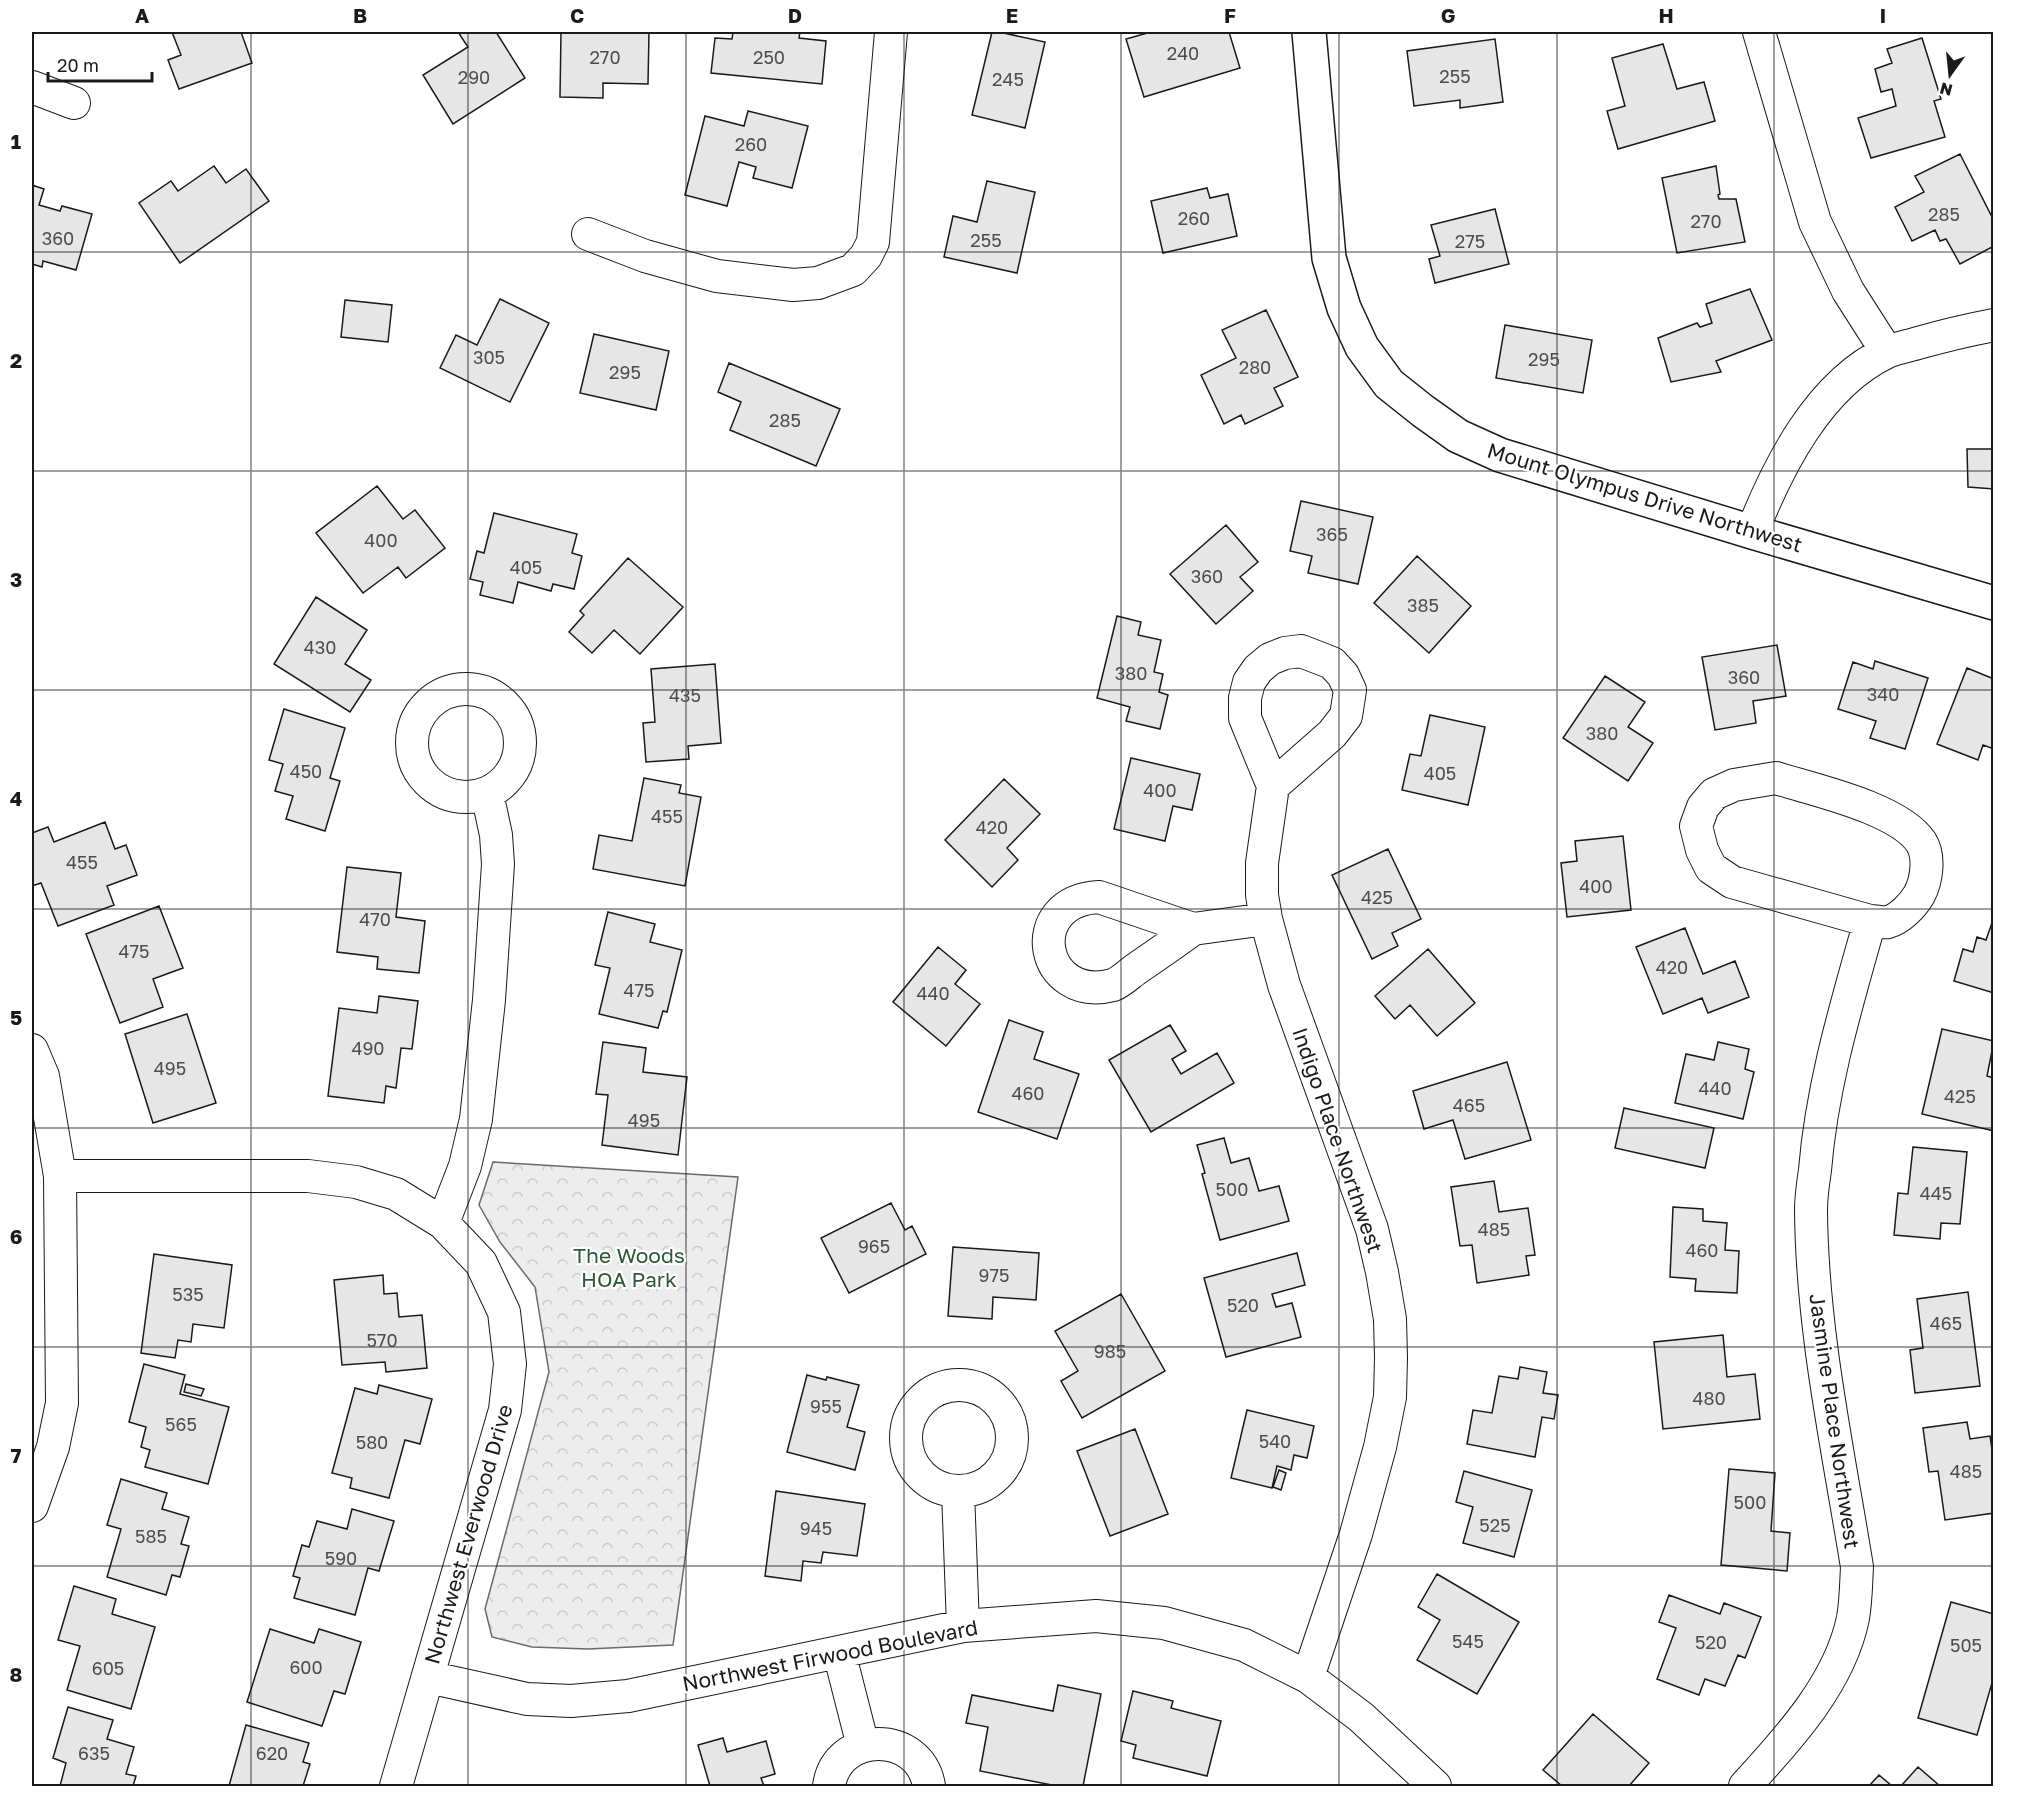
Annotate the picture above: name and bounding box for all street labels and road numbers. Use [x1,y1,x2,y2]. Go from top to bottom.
street label: Mount Olympus Drive Northwest [1484,437,1806,557]
street label: Indigo Place Northwest [1287,1024,1389,1256]
street label: Jasmine Place Northwest [1804,1292,1866,1550]
street label: Northwest Everwood Drive [418,1401,518,1667]
street label: Northwest Firwood Boulevard [680,1614,980,1696]

